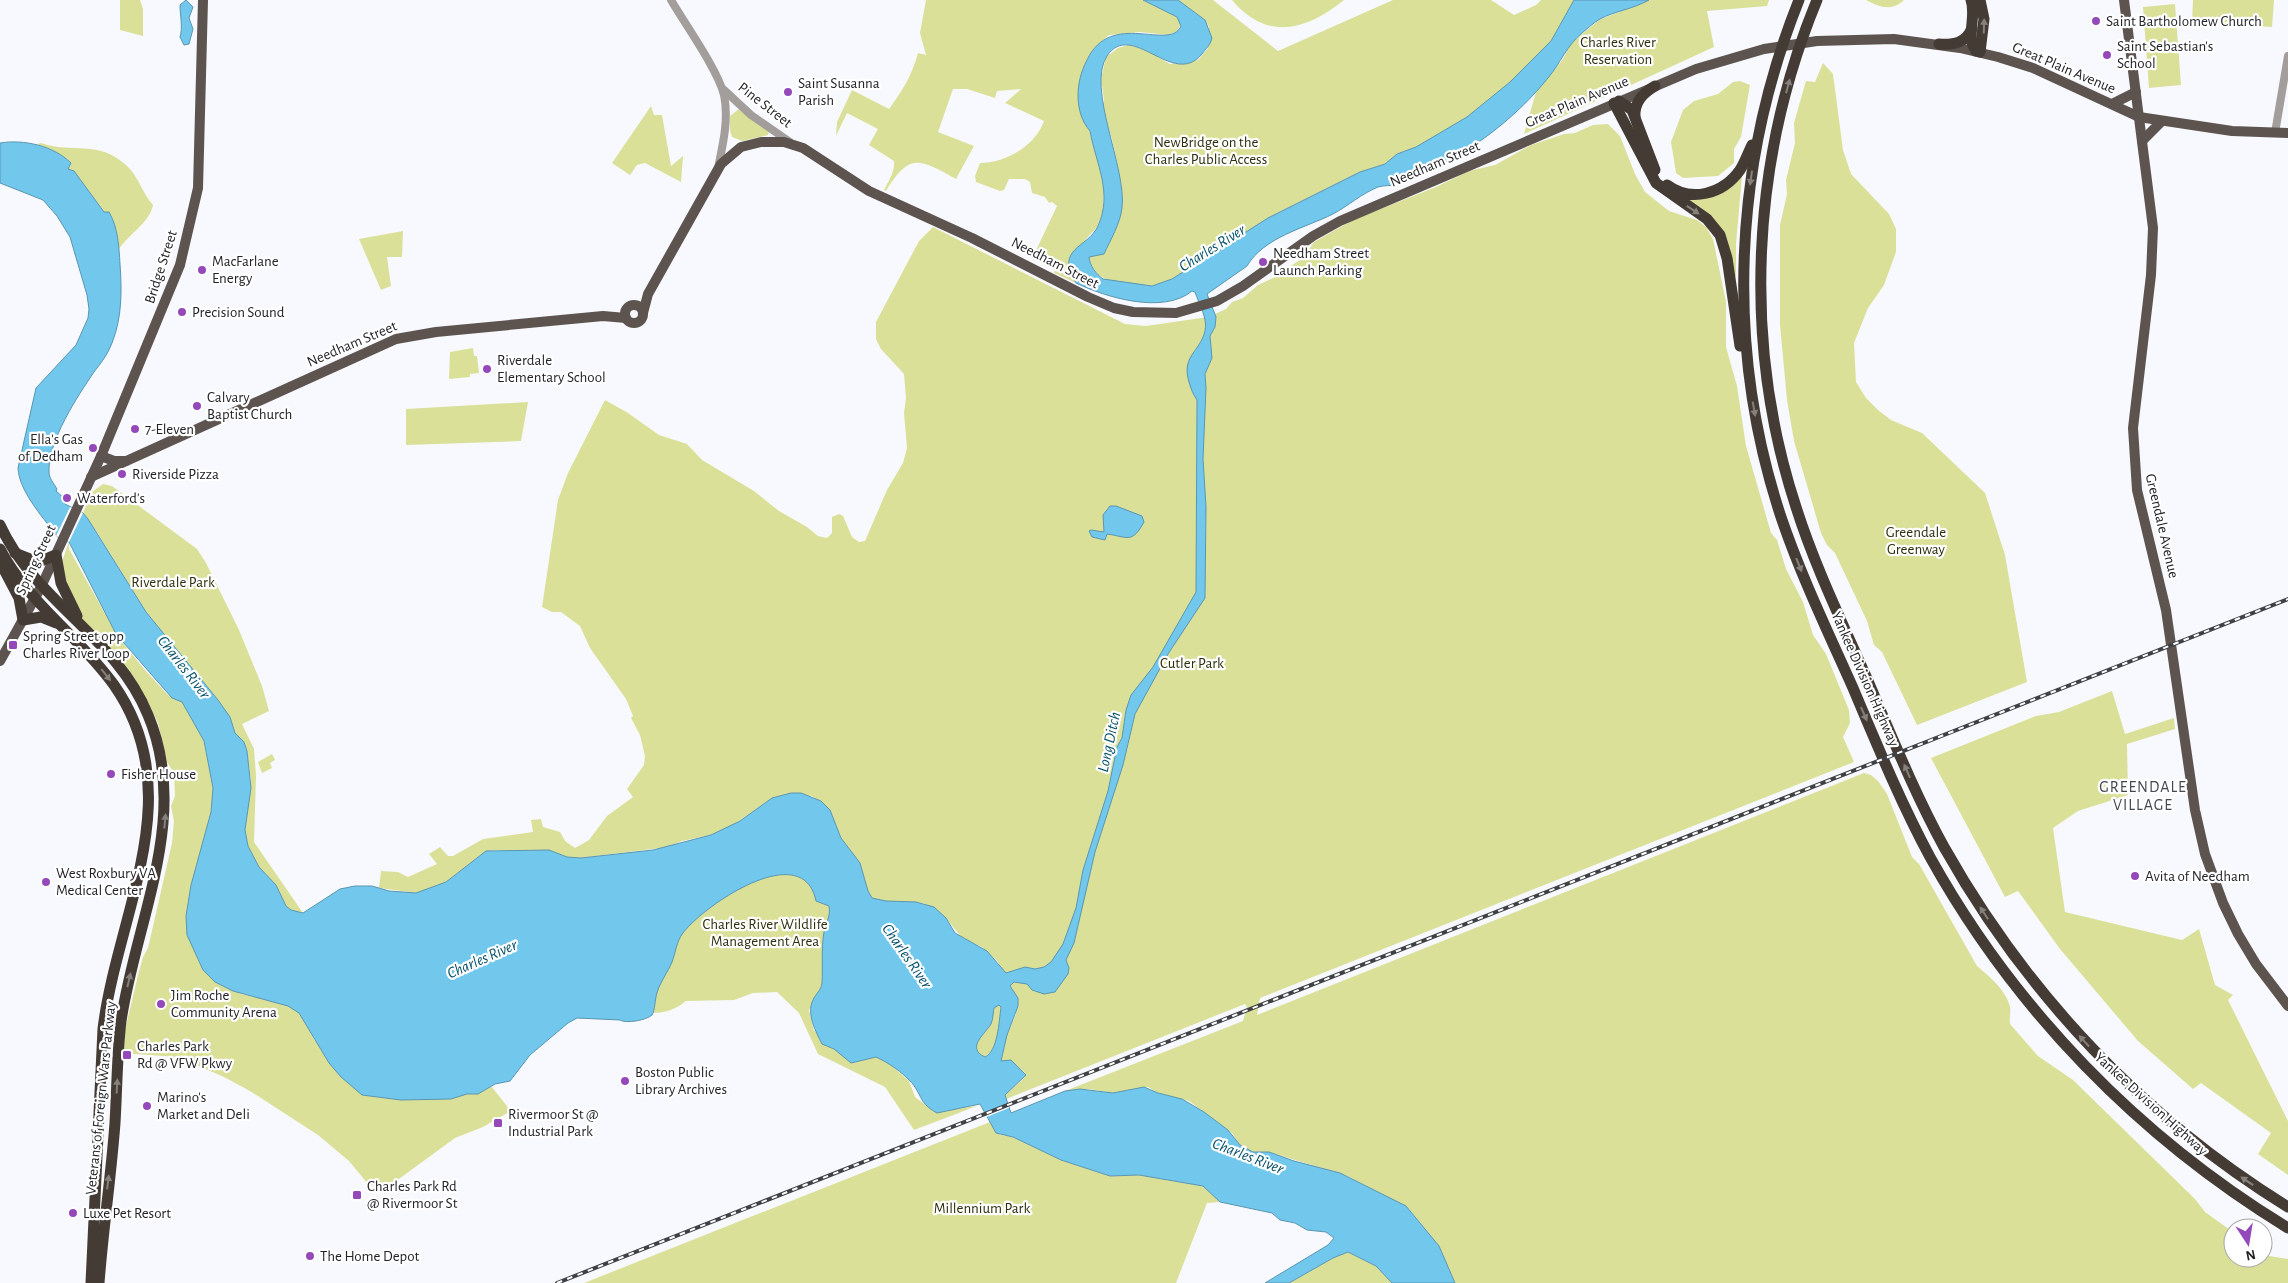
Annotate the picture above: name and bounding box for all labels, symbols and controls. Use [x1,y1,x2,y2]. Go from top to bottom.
place label: Saint Bartholomew Church [2106,14,2262,29]
marker: Saint Bartholomew Church [2090,15,2102,27]
one-way arrow [1980,18,1988,34]
park label: Charles River Reservation [1580,35,1656,67]
street label: Great Plain Avenue [2010,39,2118,97]
place label: Saint Sebastian's School [2117,39,2213,71]
marker: Saint Sebastian's School [2101,49,2113,61]
street label: Great Plain Avenue [1523,73,1631,131]
place label: Saint Susanna Parish [798,76,880,108]
street label: Pine Street [735,79,795,131]
one-way arrow [1784,79,1792,94]
marker: Saint Susanna Parish [782,86,794,98]
park label: NewBridge on the Charles Public Access [1145,135,1267,167]
street label: Needham Street [1388,138,1482,190]
one-way arrow [1747,170,1755,186]
one-way arrow [1687,205,1700,215]
water label: Charles River [1176,221,1249,275]
street label: Bridge Street [142,228,180,306]
street label: Needham Street [1009,235,1101,292]
place label: Needham Street Launch Parking [1273,246,1369,278]
place label: MacFarlane Energy [212,254,279,286]
marker: Needham Street Launch Parking [1257,256,1269,268]
marker: MacFarlane Energy [196,264,208,276]
place label: Precision Sound [192,305,285,320]
marker: Precision Sound [176,306,188,318]
street label: Needham Street [305,318,399,370]
place label: Riverdale Elementary School [497,353,606,385]
marker: Riverdale Elementary School [481,363,493,375]
place label: Calvary Baptist Church [207,390,292,422]
marker: Calvary Baptist Church [191,400,203,412]
one-way arrow [1751,402,1759,418]
place label: 7-Eleven [145,422,194,437]
marker: 7-Eleven [129,423,141,435]
place label: Ella's Gas of Dedham [18,432,83,464]
marker: Ella's Gas of Dedham [87,442,99,454]
place label: Riverside Pizza [132,467,219,482]
marker: Riverside Pizza [116,468,128,480]
street label: Greendale Avenue [2143,472,2181,580]
place label: Waterford's [77,491,145,506]
marker: Waterford's [61,492,73,504]
street label: Spring Street [13,522,59,598]
park label: Greendale Greenway [1886,525,1946,557]
one-way arrow [1796,558,1804,572]
park label: Riverdale Park [131,575,215,590]
street label: Yankee Division Highway [1828,609,1902,749]
place label: Spring Street opp Charles River Loop [23,629,130,661]
water label: Charles River [155,633,214,702]
marker: Spring Street opp Charles River Loop [7,639,19,651]
park label: Cutler Park [1160,656,1224,671]
one-way arrow [101,668,112,681]
one-way arrow [1860,707,1868,721]
water label: Long Ditch [1095,710,1123,774]
one-way arrow [1903,764,1911,778]
place label: Fisher House [121,767,196,782]
marker: Fisher House [105,768,117,780]
district label: GREENDALE VILLAGE [2099,779,2187,813]
one-way arrow [161,813,169,829]
place label: West Roxbury VA Medical Center [56,866,156,898]
place label: Avita of Needham [2145,869,2250,884]
marker: Avita of Needham [2129,870,2141,882]
marker: West Roxbury VA Medical Center [40,876,52,888]
one-way arrow [1980,907,1989,920]
park label: Charles River Wildlife Management Area [702,917,828,949]
water label: Charles River [879,921,935,992]
water label: Charles River [445,936,520,981]
one-way arrow [125,972,133,987]
place label: Jim Roche Community Arena [171,988,277,1020]
marker: Jim Roche Community Arena [155,998,167,1010]
street label: Veterans of Foreign Wars Parkway [83,1000,119,1196]
one-way arrow [2078,1036,2090,1048]
place label: Charles Park Rd @ VFW Pkwy [137,1039,233,1071]
marker: Charles Park Rd @ VFW Pkwy [121,1049,133,1061]
street label: Yankee Division Highway [2092,1050,2211,1159]
place label: Boston Public Library Archives [635,1065,727,1097]
marker: Boston Public Library Archives [619,1075,631,1087]
one-way arrow [113,1078,121,1094]
place label: Marino's Market and Deli [157,1090,250,1122]
marker: Marino's Market and Deli [141,1100,153,1112]
place label: Rivermoor St @ Industrial Park [508,1107,598,1139]
marker: Rivermoor St @ Industrial Park [492,1117,504,1129]
water label: Charles River [1210,1135,1286,1177]
one-way arrow [104,1174,112,1190]
one-way arrow [2240,1176,2254,1186]
place label: Charles Park Rd @ Rivermoor St [367,1179,458,1211]
marker: Charles Park Rd @ Rivermoor St [351,1189,363,1201]
park label: Millennium Park [934,1201,1030,1216]
place label: Luxe Pet Resort [83,1206,171,1221]
marker: Luxe Pet Resort [67,1207,79,1219]
north arrow [2223,1218,2273,1268]
text: N [2244,1247,2257,1263]
place label: The Home Depot [320,1249,420,1264]
marker: The Home Depot [304,1250,316,1262]

